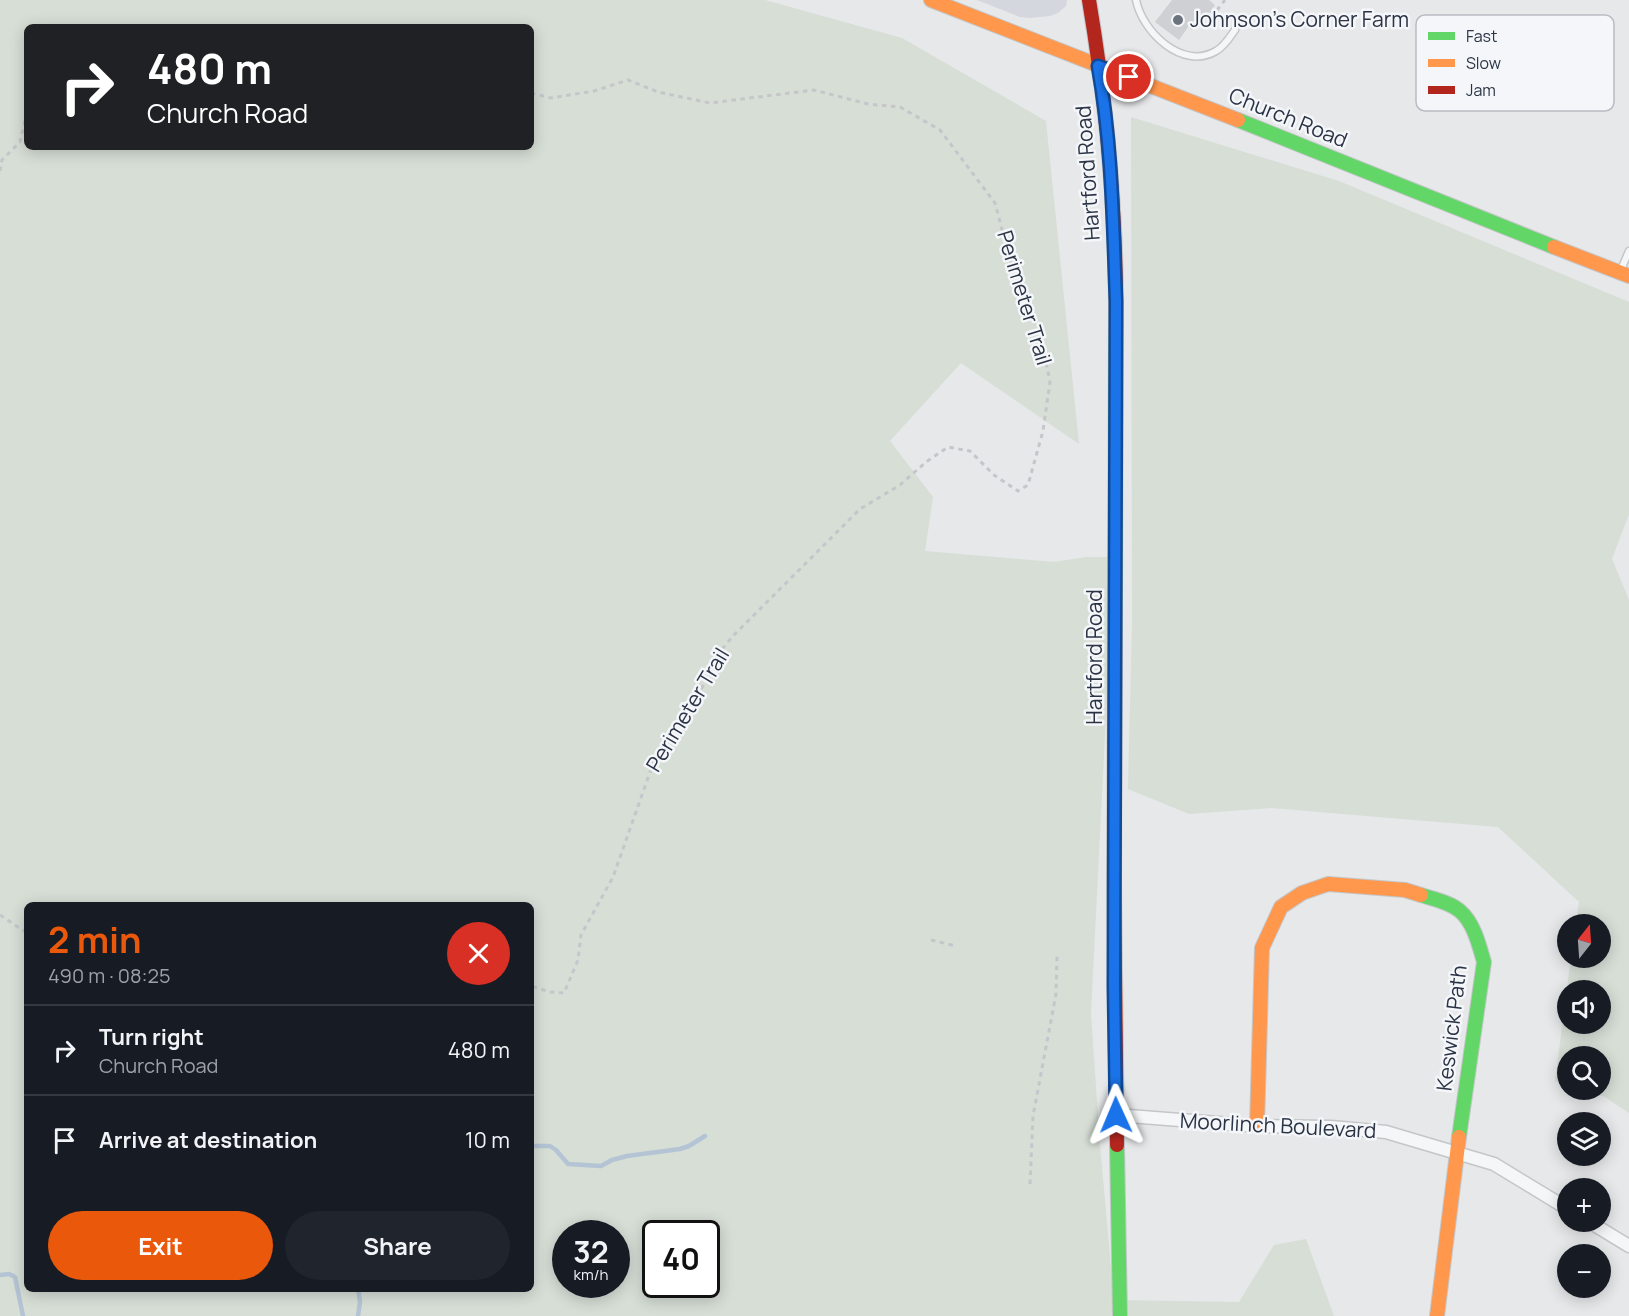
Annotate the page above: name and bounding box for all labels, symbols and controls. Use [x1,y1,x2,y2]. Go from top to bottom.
place label: Johnson's Corner Farm [1190,5,1409,33]
marker: Johnson's Corner Farm [1171,13,1185,27]
legend [1416,15,1614,111]
text: Fast [1466,25,1497,47]
text: 480 m [147,39,272,97]
icon: right [48,48,126,126]
pin [1103,51,1154,102]
text: Slow [1466,52,1501,74]
icon: arrive [1112,60,1145,93]
text: Jam [1466,79,1496,101]
street label: Church Road [1225,81,1352,154]
text: Church Road [147,94,308,131]
street label: Hartford Road [1068,105,1106,242]
street label: Perimeter Trail [991,227,1059,369]
street label: Hartford Road [1080,589,1108,725]
street label: Perimeter Trail [639,642,735,776]
north arrow [1557,914,1611,968]
map controls [1557,914,1611,1298]
text: 2 min [48,915,142,964]
button: close [447,922,510,985]
text: 490 m · 08:25 [48,962,170,989]
street label: Keswick Path [1429,963,1473,1092]
button: sound [1557,980,1611,1034]
text: Turn right [99,1022,204,1052]
icon: right [48,1034,81,1067]
text: 480 m [448,1035,510,1065]
button: search [1557,1046,1611,1100]
text: Church Road [99,1052,218,1079]
position arrow [1084,1083,1148,1147]
street label: Moorlinch Boulevard [1179,1106,1377,1144]
button: layers [1557,1112,1611,1166]
icon: arrive [48,1124,81,1157]
text: Arrive at destination [99,1125,317,1155]
text: 10 m [465,1125,510,1155]
button: + [1557,1178,1611,1232]
button: Exit [48,1211,273,1280]
button: Share [285,1211,510,1280]
speed limit sign: 40 [642,1220,720,1298]
text: 32 [573,1231,609,1272]
button: − [1557,1244,1611,1298]
text: km/h [574,1264,608,1285]

